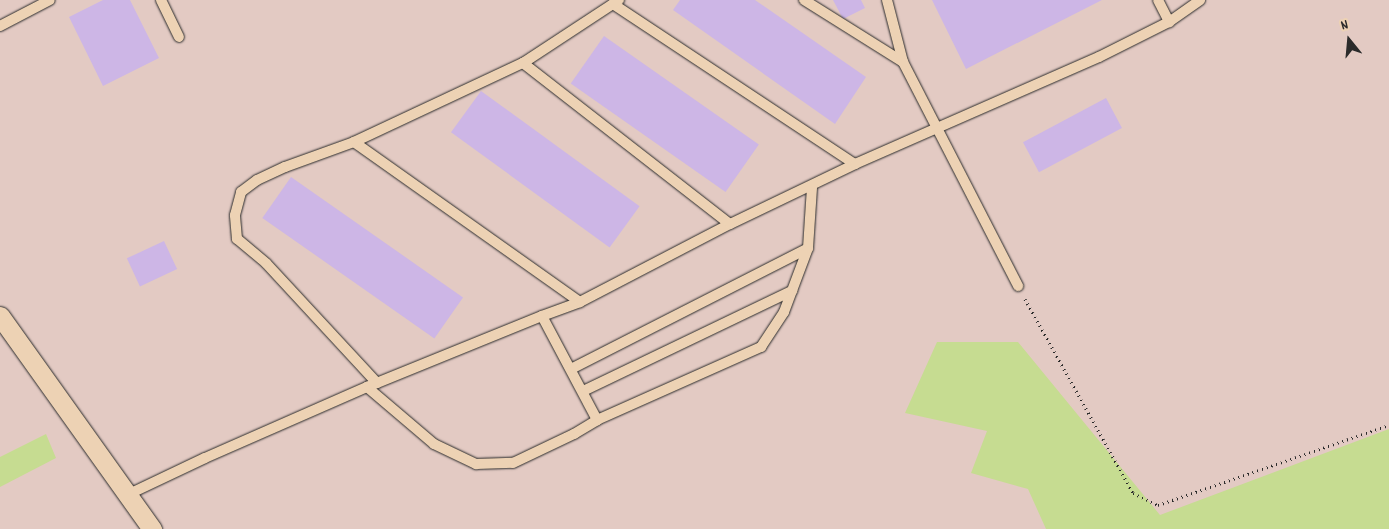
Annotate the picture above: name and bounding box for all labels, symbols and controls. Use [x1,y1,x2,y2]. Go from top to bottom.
north arrow [1324,15,1374,65]
text: N [1338,15,1351,36]

